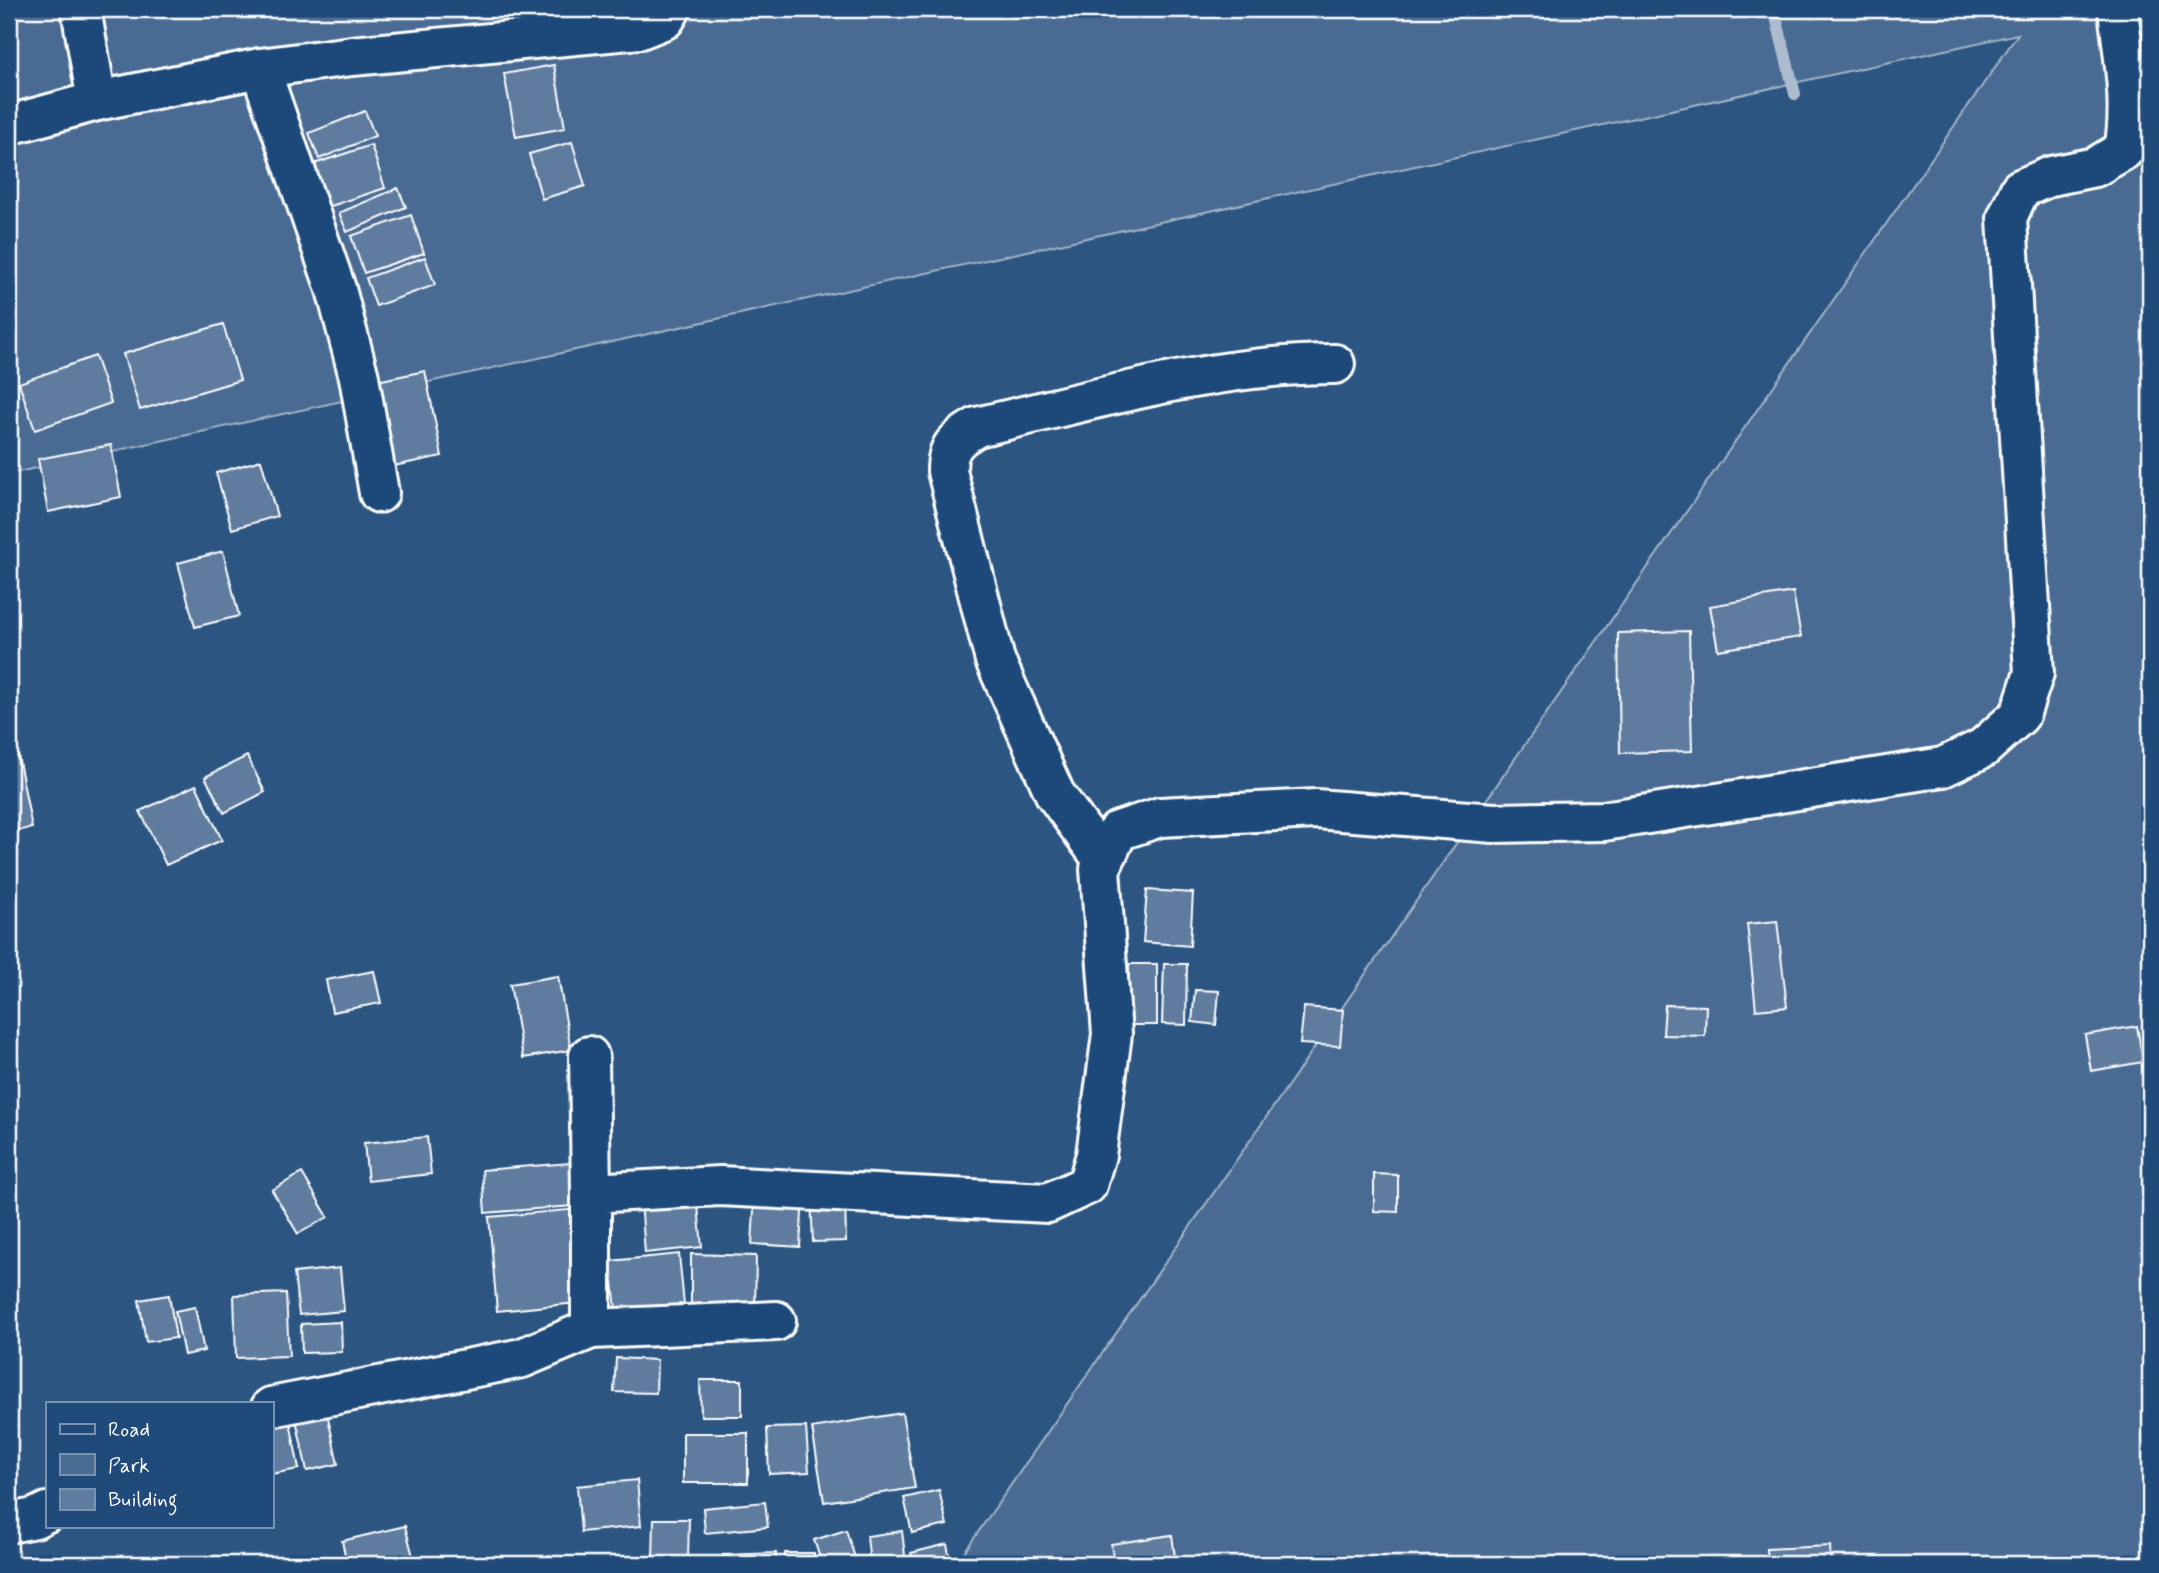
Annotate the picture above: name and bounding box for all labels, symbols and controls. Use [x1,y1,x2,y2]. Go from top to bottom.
legend [46,1402,273,1528]
text: Road [108,1416,150,1444]
text: Park [108,1452,150,1480]
text: Building [108,1486,178,1516]

